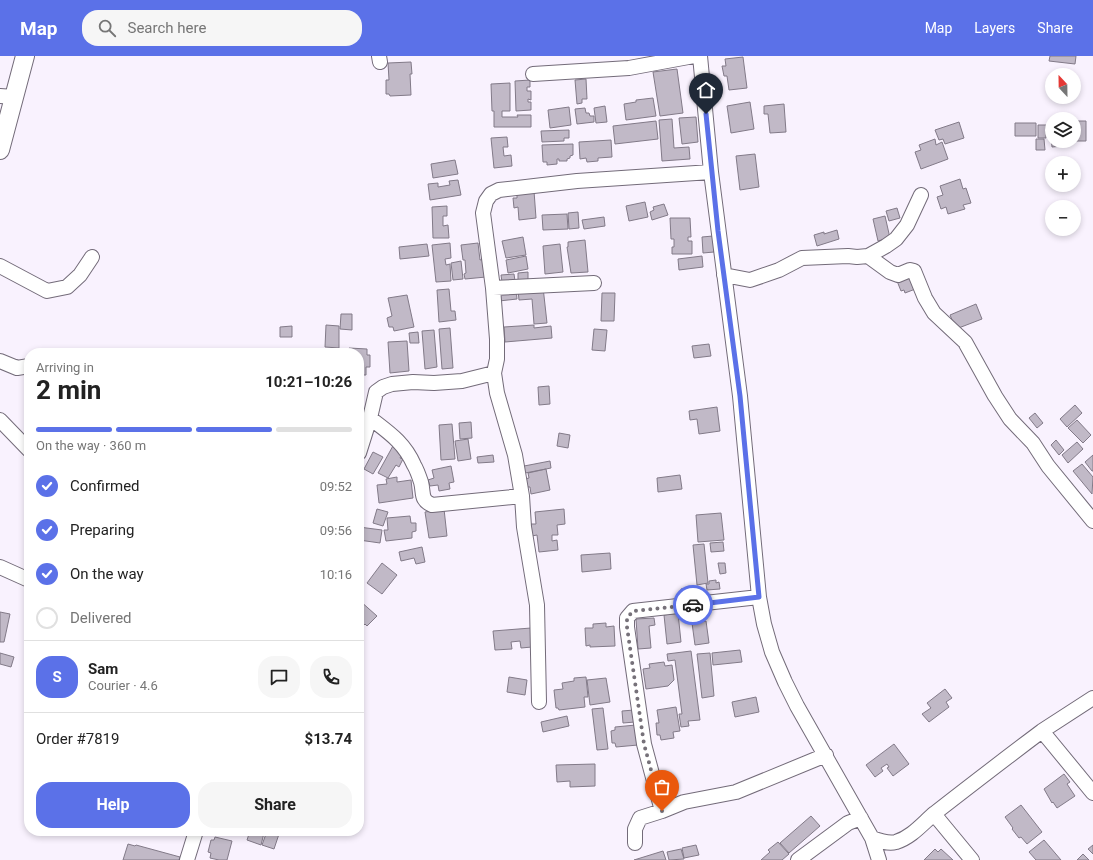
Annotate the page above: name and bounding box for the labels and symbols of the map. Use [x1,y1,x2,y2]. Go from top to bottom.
north arrow [1045,68,1081,104]
pin [689,73,723,114]
courier [673,585,713,625]
pin [645,770,679,811]

